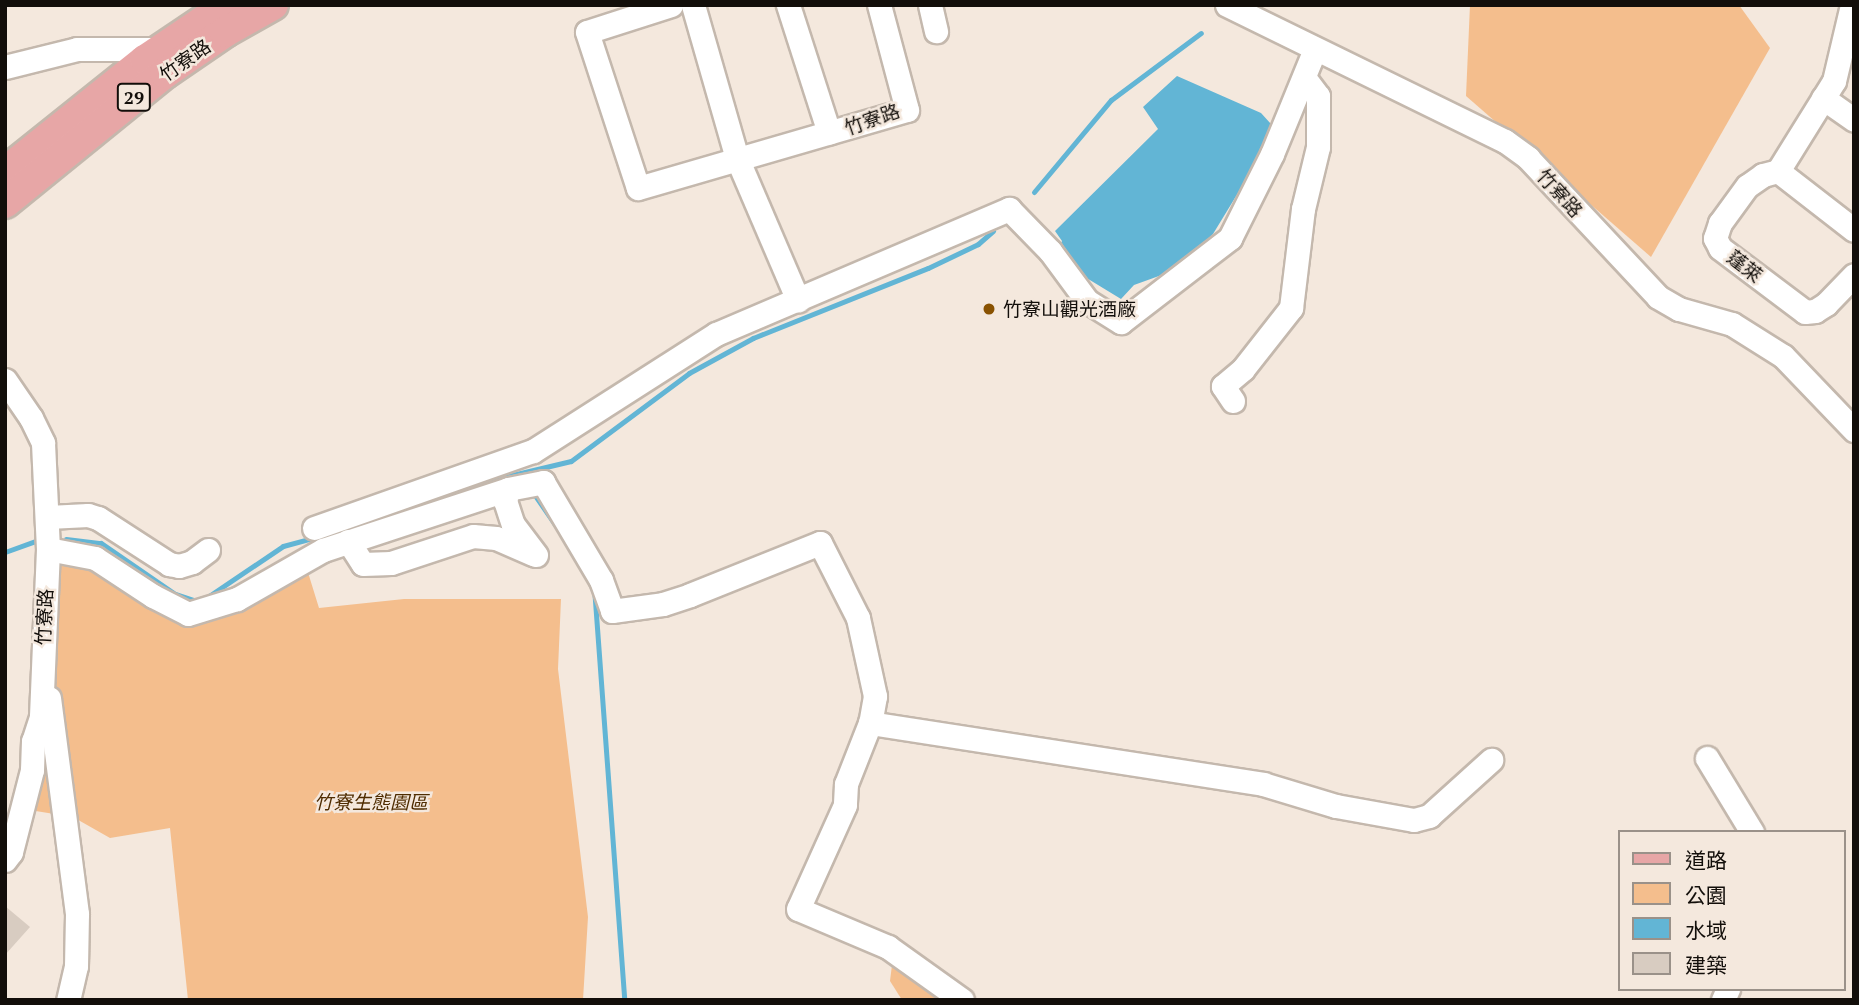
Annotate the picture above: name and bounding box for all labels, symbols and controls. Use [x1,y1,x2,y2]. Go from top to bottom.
street label: 竹寮路 [155,34,215,86]
road number: 29 [116,82,152,112]
street label: 竹寮路 [841,99,903,139]
street label: 竹寮路 [1532,164,1588,222]
street label: 蓬萊 [1723,245,1767,287]
place label: 竹寮山觀光酒廠 [1003,298,1136,320]
marker: 竹寮山觀光酒廠 [981,301,997,317]
street label: 竹寮路 [31,588,57,646]
park label: 竹寮生態園區 [314,791,428,813]
legend [1618,830,1845,991]
text: 道路 [1685,846,1727,874]
text: 公園 [1685,881,1727,909]
text: 水域 [1685,916,1727,944]
text: 建築 [1685,951,1727,979]

